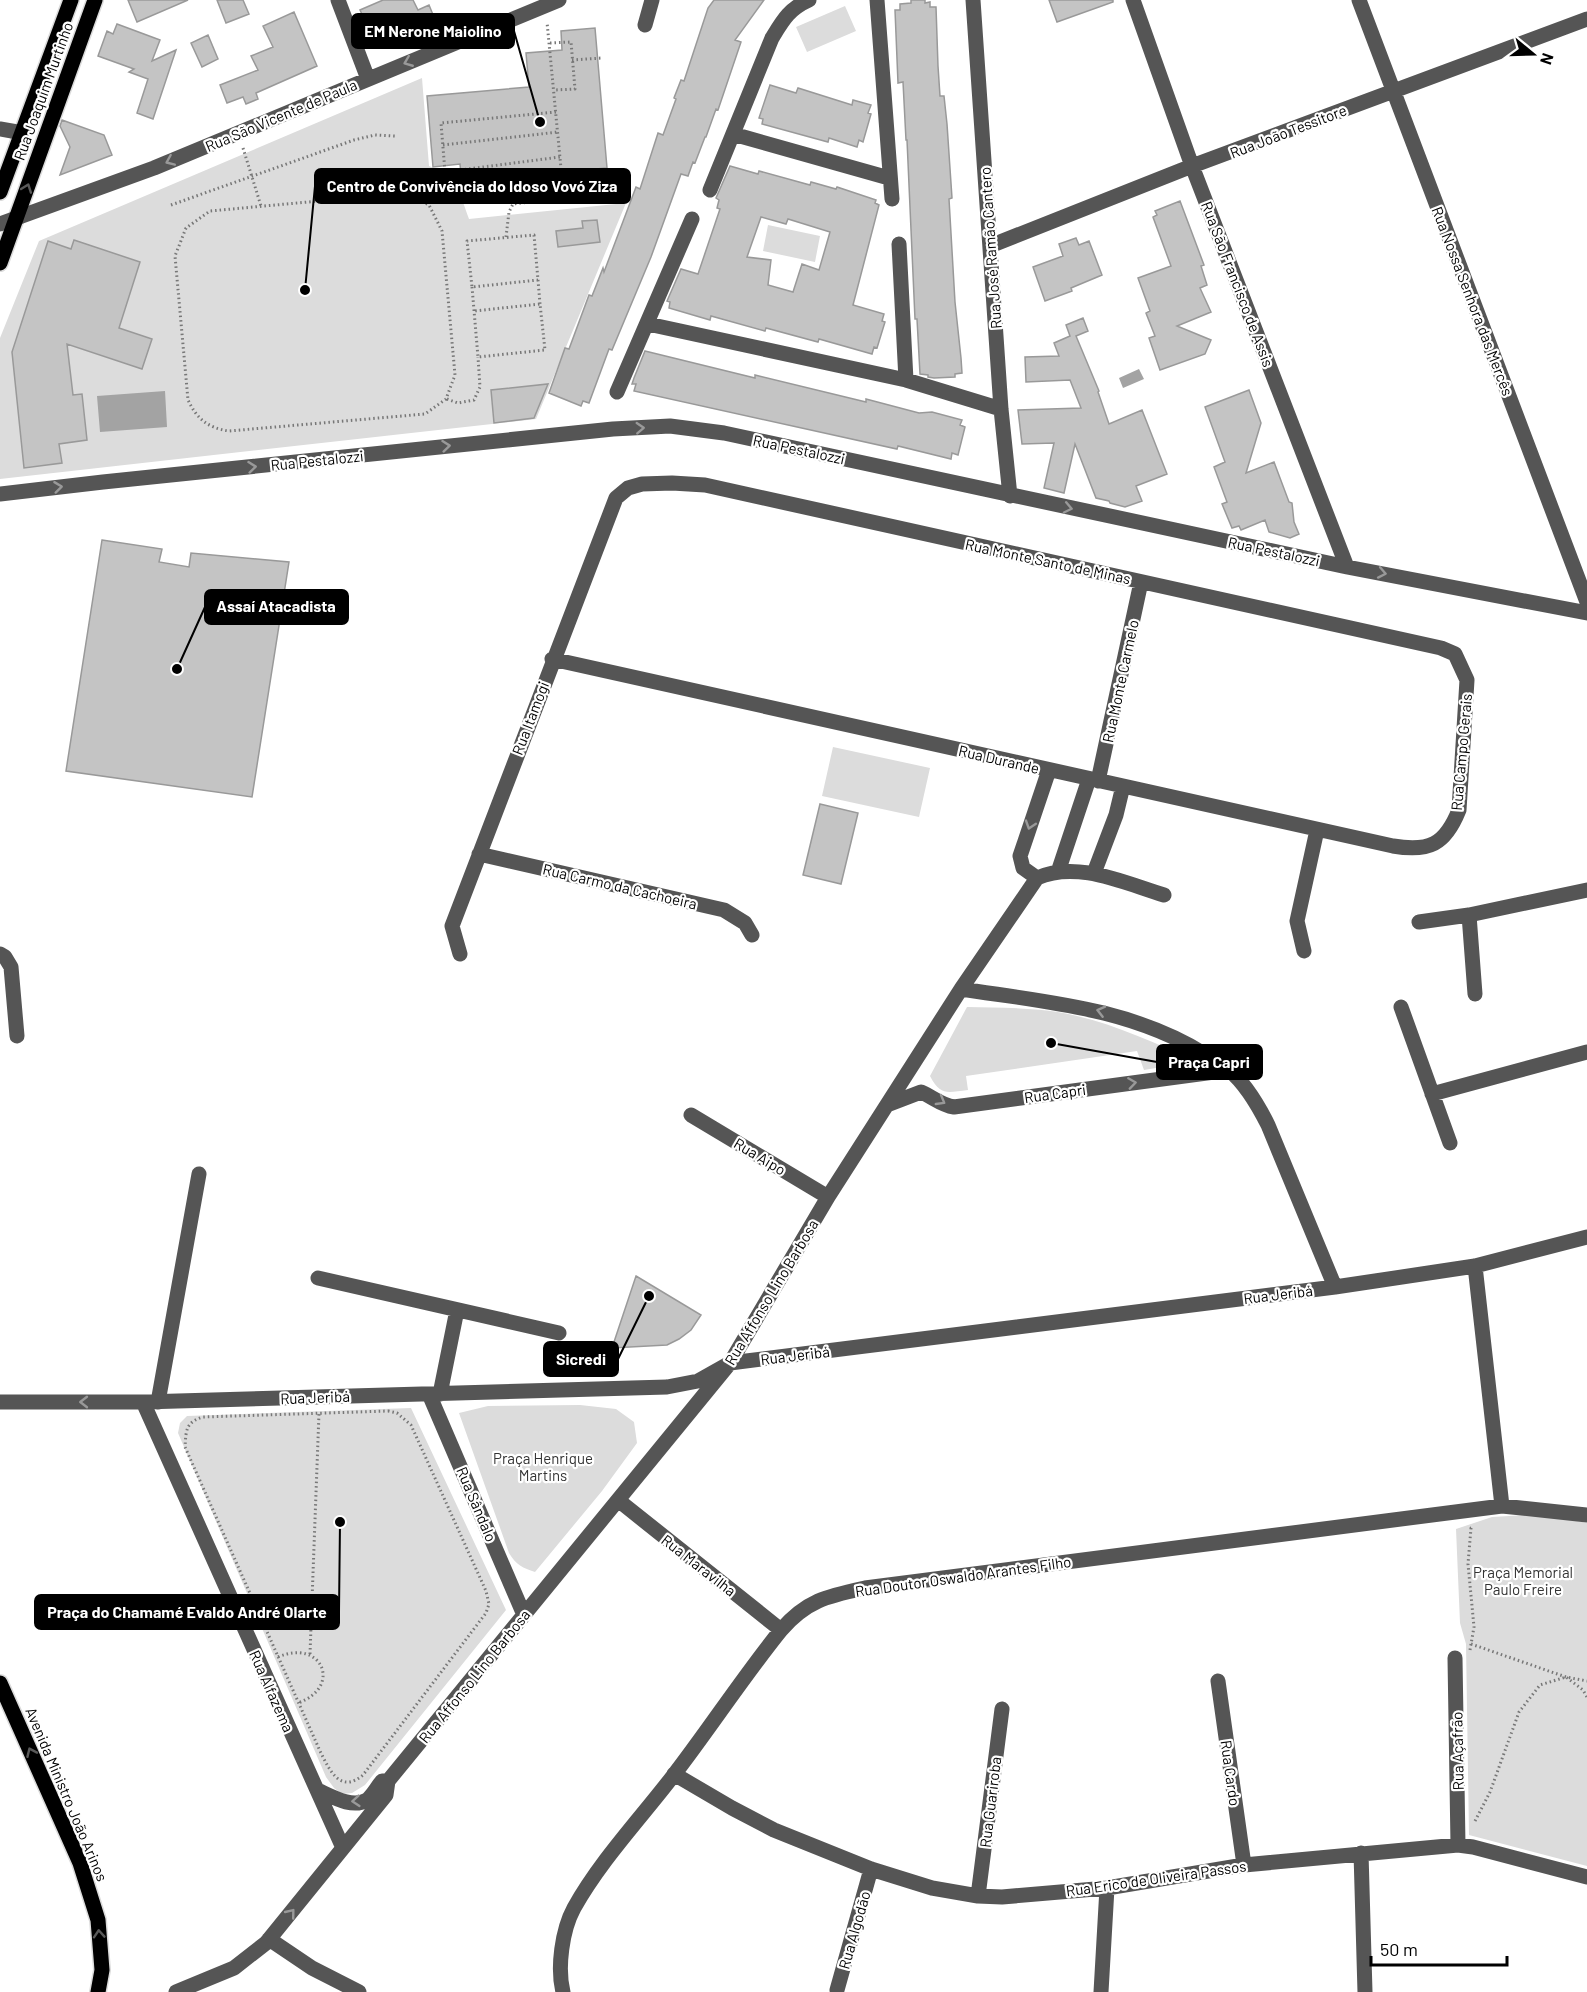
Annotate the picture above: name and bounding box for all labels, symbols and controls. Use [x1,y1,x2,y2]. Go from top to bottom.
callout: EM Nerone Maiolino [352,14,514,48]
street label: Rua Joaquim Murtinho [10,19,76,163]
text: EM Nerone Maiolino [364,21,502,40]
north arrow [1503,24,1563,84]
text: N [1537,51,1558,67]
one-way arrow [403,55,414,67]
street label: Rua São Vicente de Paula [203,75,359,155]
street label: Rua João Tessitore [1227,100,1349,162]
one-way arrow [165,154,176,166]
street label: Rua José Ramão Cantero [975,166,1005,330]
callout: Centro de Convivência do Idoso Vovó Ziza [315,169,630,203]
text: Centro de Convivência do Idoso Vovó Ziza [327,176,617,195]
one-way arrow [20,183,32,194]
street label: Rua São Francisco de Assis [1198,199,1278,369]
street label: Rua Nossa Senhora das Mercês [1429,204,1517,398]
one-way arrow [636,421,645,434]
street label: Rua Pestalozzi [751,430,847,468]
one-way arrow [441,441,451,453]
street label: Rua Pestalozzi [270,446,364,474]
one-way arrow [247,461,257,474]
one-way arrow [54,481,63,494]
one-way arrow [1062,501,1072,514]
street label: Rua Pestalozzi [1226,532,1322,570]
street label: Rua Monte Santo de Minas [964,535,1132,587]
one-way arrow [1376,566,1386,579]
callout: Assaí Atacadista [205,590,348,624]
text: Assaí Atacadista [216,596,336,615]
street label: Rua Monte Carmelo [1098,618,1142,744]
street label: Rua Itamogi [508,679,552,757]
street label: Rua Campo Gerais [1447,693,1475,811]
street label: Rua Durande [957,741,1041,777]
one-way arrow [1025,819,1038,830]
street label: Rua Carmo da Cachoeira [541,859,699,913]
one-way arrow [1096,1006,1106,1019]
callout: Praça Capri [1157,1045,1262,1079]
text: Praça Capri [1168,1052,1250,1071]
one-way arrow [1128,1077,1137,1090]
street label: Rua Capri [1023,1080,1087,1106]
one-way arrow [934,1094,945,1105]
street label: Rua Aipo [731,1134,789,1178]
street label: Rua Affonso Lino Barbosa [720,1216,822,1368]
street label: Rua Jeribá [1242,1281,1314,1307]
callout: Sicredi [544,1342,618,1376]
street label: Rua Jeribá [759,1342,831,1368]
text: Sicredi [556,1349,606,1368]
street label: Rua Jeribá [280,1387,350,1407]
one-way arrow [80,1396,89,1408]
park label: Praça Henrique Martins [493,1449,593,1484]
street label: Rua Sândalo [453,1464,501,1544]
street label: Rua Maravilha [658,1530,740,1600]
street label: Rua Doutor Oswaldo Arantes Filho [854,1552,1072,1600]
park label: Praça Memorial Paulo Freire [1473,1563,1573,1598]
callout: Praça do Chamamé Evaldo André Olarte [35,1595,339,1629]
text: Praça do Chamamé Evaldo André Olarte [47,1602,327,1621]
street label: Rua Affonso Lino Barbosa [415,1606,533,1746]
street label: Rua Alfazema [246,1647,298,1735]
street label: Avenida Ministro João Arinos [22,1704,112,1884]
street label: Rua Açafrão [1447,1711,1467,1791]
street label: Rua Cardo [1217,1739,1245,1807]
one-way arrow [26,1748,38,1759]
street label: Rua Guariroba [975,1755,1005,1849]
one-way arrow [351,1794,361,1807]
street label: Rua Erico de Oliveira Passos [1065,1856,1247,1900]
street label: Rua Algodão [834,1889,874,1971]
one-way arrow [284,1909,295,1920]
one-way arrow [93,1929,106,1938]
scale bar [1371,1929,1508,1967]
text: 50 m [1380,1938,1418,1960]

